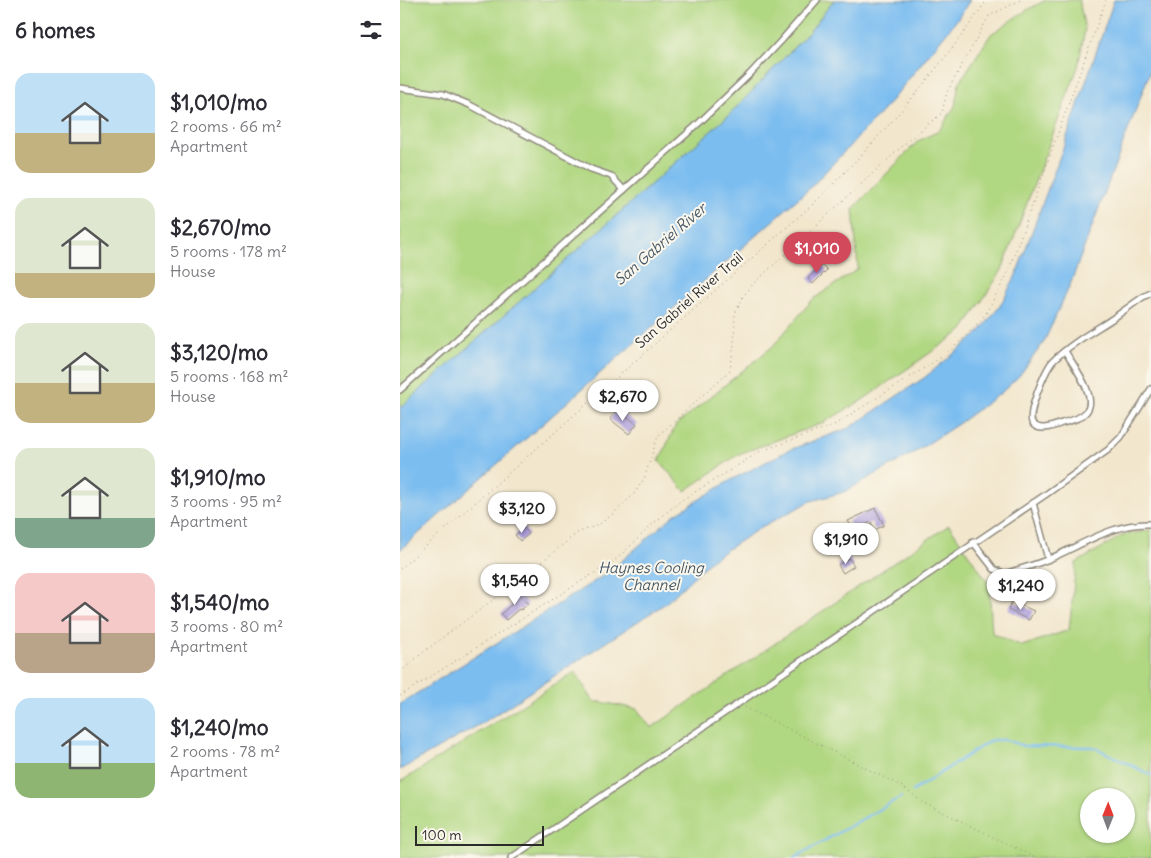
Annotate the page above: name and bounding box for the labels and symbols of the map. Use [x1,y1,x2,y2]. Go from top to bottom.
water label: San Gabriel River [610,198,711,289]
pin: $1,010 [776,232,858,274]
street label: San Gabriel River Trail [631,248,747,352]
pin: $2,670 [582,380,664,422]
pin: $3,120 [481,492,563,534]
pin: $1,910 [805,522,887,565]
water label: Haynes Cooling Channel [598,558,705,594]
pin: $1,540 [474,564,556,606]
pin: $1,240 [980,568,1062,611]
north arrow [1080,788,1135,842]
scale bar [415,823,544,846]

